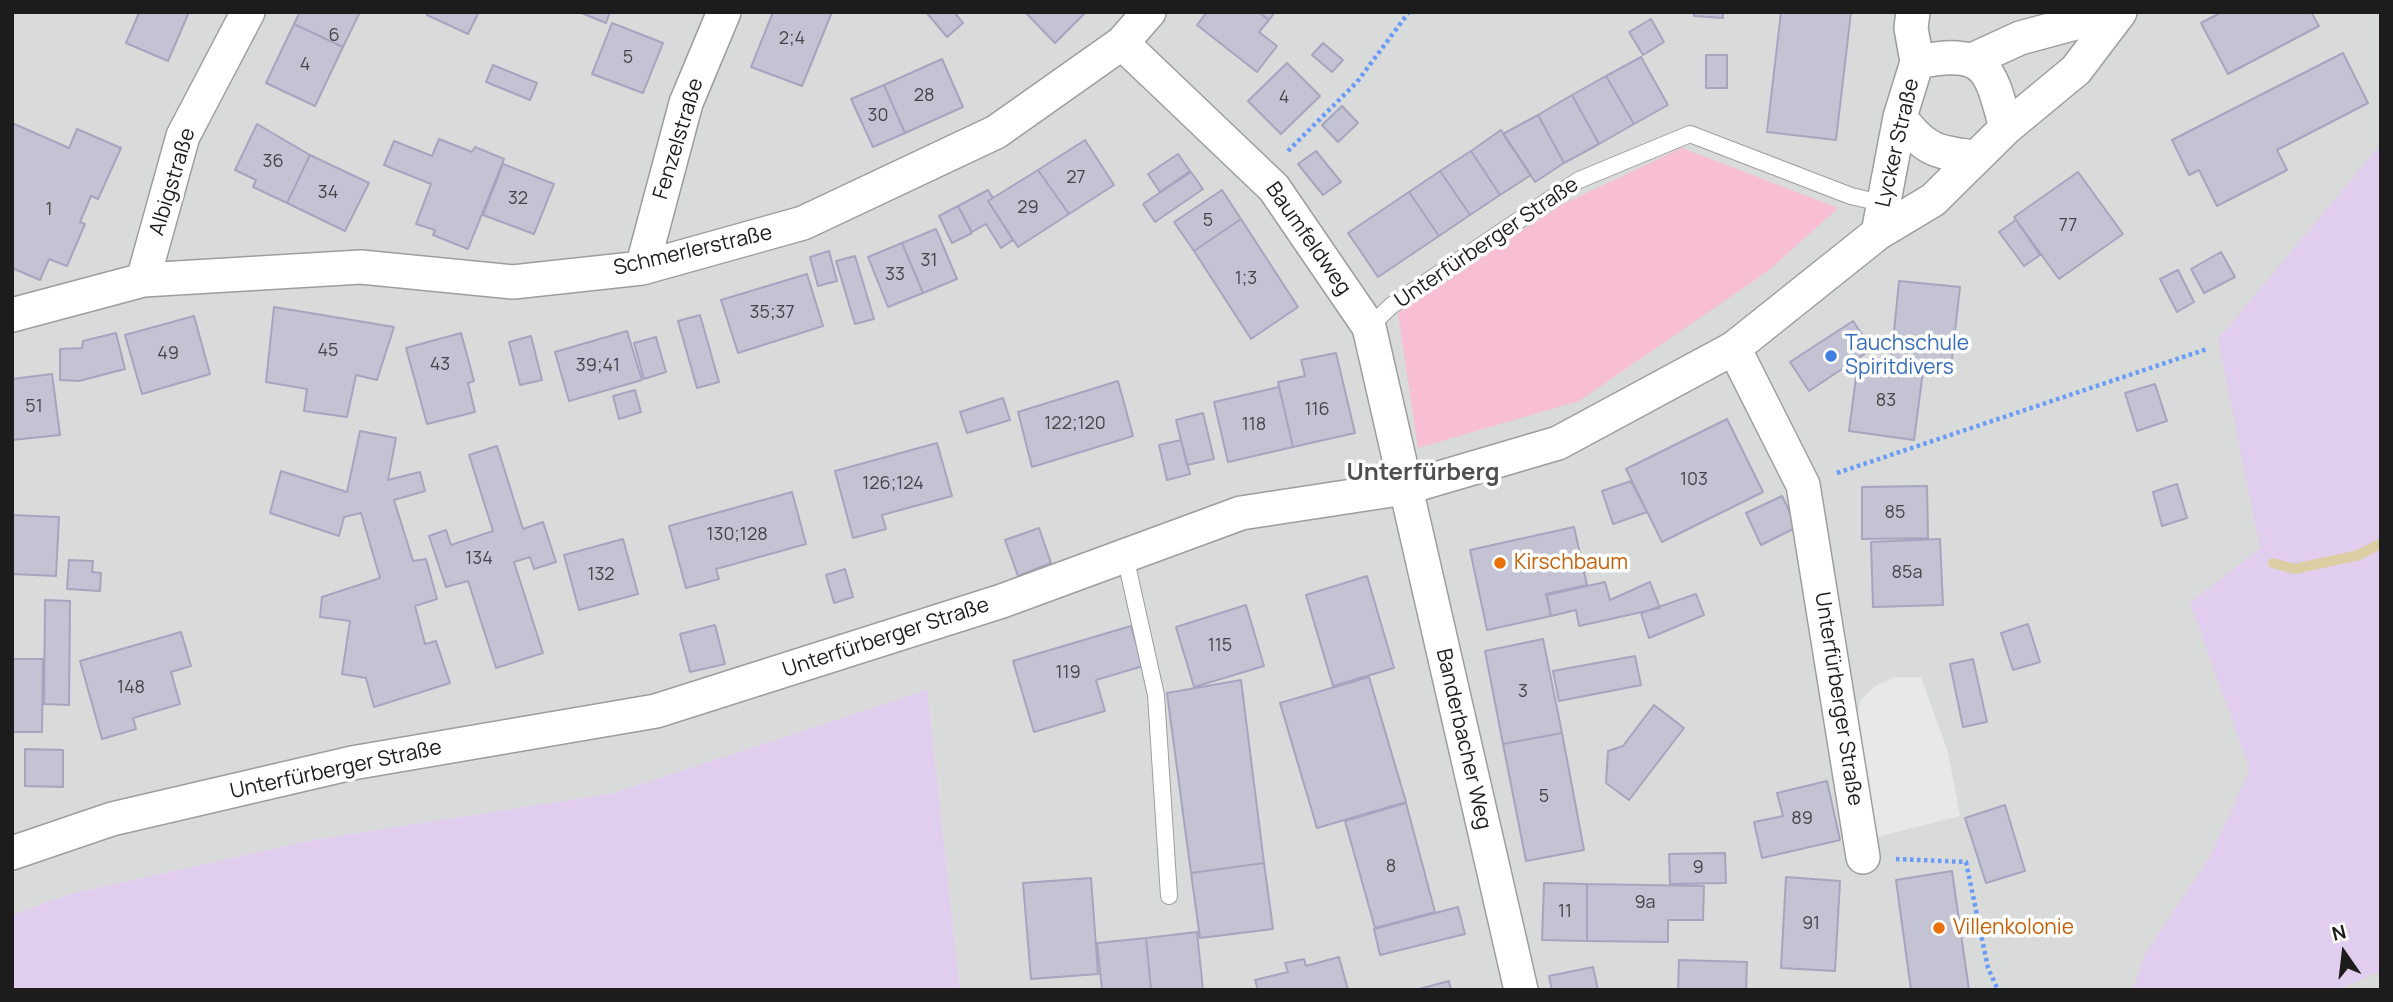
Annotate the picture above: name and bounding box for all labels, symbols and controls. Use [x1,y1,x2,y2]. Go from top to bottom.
house number: 6 [328,25,340,47]
house number: 2;4 [779,28,805,50]
house number: 5 [623,47,633,69]
house number: 4 [300,54,310,76]
street label: Fenzelstraße [649,75,709,203]
street label: Lycker Straße [1871,76,1925,210]
house number: 28 [914,85,934,107]
house number: 4 [1279,87,1289,109]
house number: 30 [868,105,888,127]
street label: Albigstraße [145,125,201,239]
house number: 36 [262,151,284,173]
house number: 27 [1066,167,1086,189]
street label: Unterfürberger Straße [1390,172,1584,314]
street label: Baumfeldweg [1260,178,1356,300]
house number: 34 [318,182,338,204]
house number: 32 [508,188,528,210]
house number: 29 [1017,197,1039,219]
house number: 1 [45,199,53,221]
house number: 5 [1203,210,1213,232]
house number: 77 [2059,215,2077,237]
street label: Schmerlerstraße [611,220,775,282]
house number: 31 [921,250,937,272]
house number: 33 [885,264,905,286]
house number: 1;3 [1235,268,1257,290]
house number: 35;37 [750,302,794,324]
place label: Tauchschule Spiritdivers [1845,331,1969,381]
house number: 45 [317,340,339,362]
house number: 49 [157,343,179,365]
marker: Tauchschule Spiritdivers [1823,348,1839,364]
house number: 43 [430,354,450,376]
house number: 39;41 [576,355,620,377]
house number: 83 [1876,390,1896,412]
house number: 51 [25,396,43,418]
house number: 116 [1304,399,1330,421]
house number: 122;120 [1044,413,1106,435]
house number: 118 [1242,414,1266,436]
district label: Unterfürberg [1347,459,1499,487]
house number: 103 [1680,469,1708,491]
house number: 126;124 [862,473,924,495]
house number: 85 [1885,502,1905,524]
house number: 130;128 [706,524,768,546]
house number: 134 [465,548,493,570]
place label: Kirschbaum [1514,550,1628,576]
marker: Kirschbaum [1492,555,1508,571]
house number: 85a [1892,562,1922,584]
house number: 132 [587,564,615,586]
street label: Unterfürberger Straße [1809,590,1867,808]
street label: Unterfürberger Straße [779,593,993,683]
house number: 115 [1208,635,1232,657]
street label: Banderbacher Weg [1430,646,1496,832]
house number: 119 [1055,662,1081,684]
house number: 148 [117,677,145,699]
house number: 3 [1518,681,1528,703]
street label: Unterfürberger Straße [228,735,444,805]
house number: 5 [1539,786,1549,808]
house number: 89 [1791,808,1813,830]
house number: 8 [1386,856,1396,878]
house number: 9 [1692,857,1704,879]
house number: 9a [1634,892,1656,914]
house number: 11 [1558,901,1572,923]
house number: 91 [1802,913,1820,935]
place label: Villenkolonie [1953,915,2074,941]
north arrow [2309,918,2379,988]
text: N [2329,918,2349,947]
marker: Villenkolonie [1931,920,1947,936]

